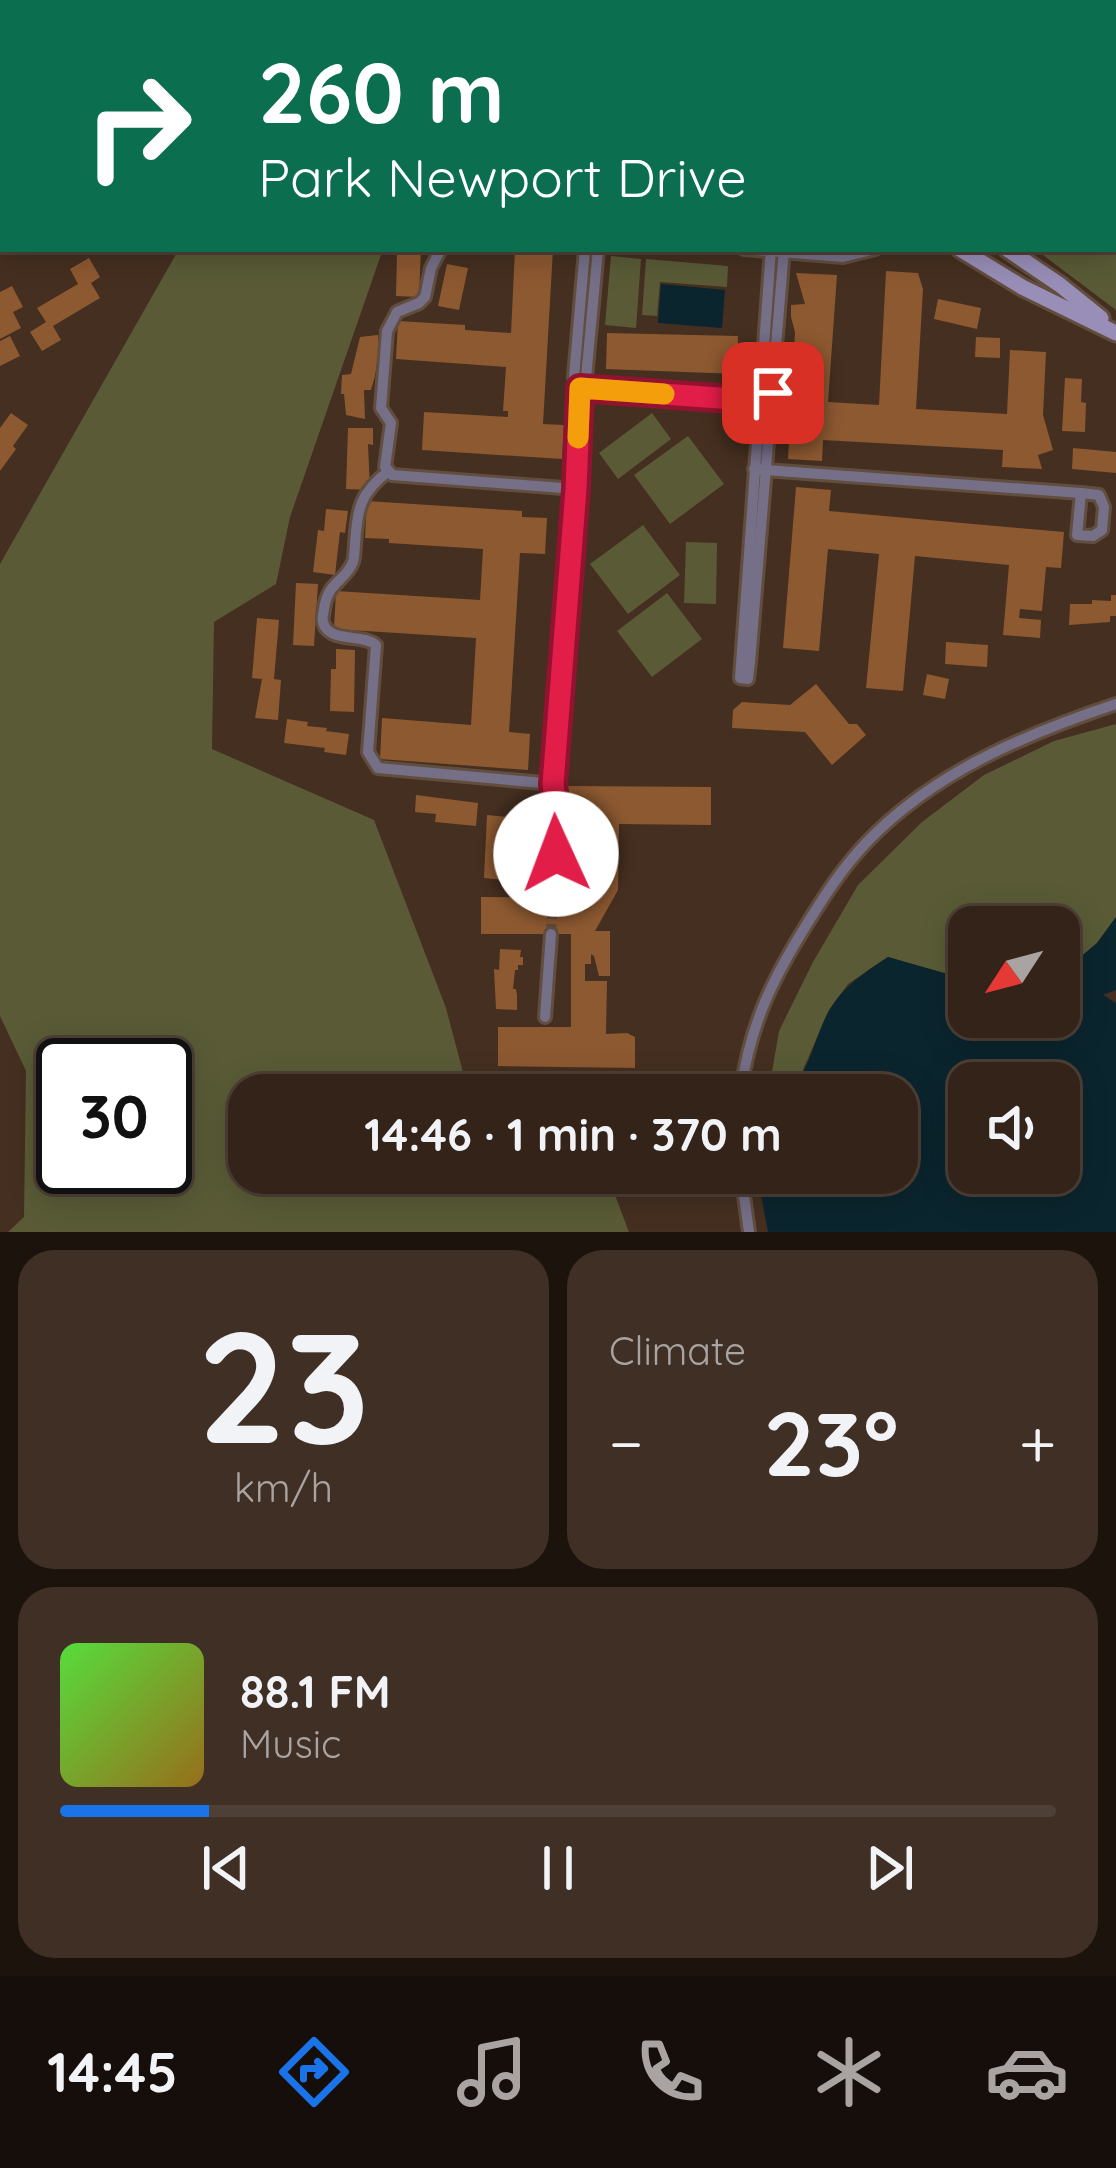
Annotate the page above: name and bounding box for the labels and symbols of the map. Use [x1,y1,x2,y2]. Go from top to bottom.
pin [722,342,824,444]
position arrow [493,791,619,917]
north arrow [948,906,1080,1038]
speed limit sign: 30 [36,1038,192,1194]

